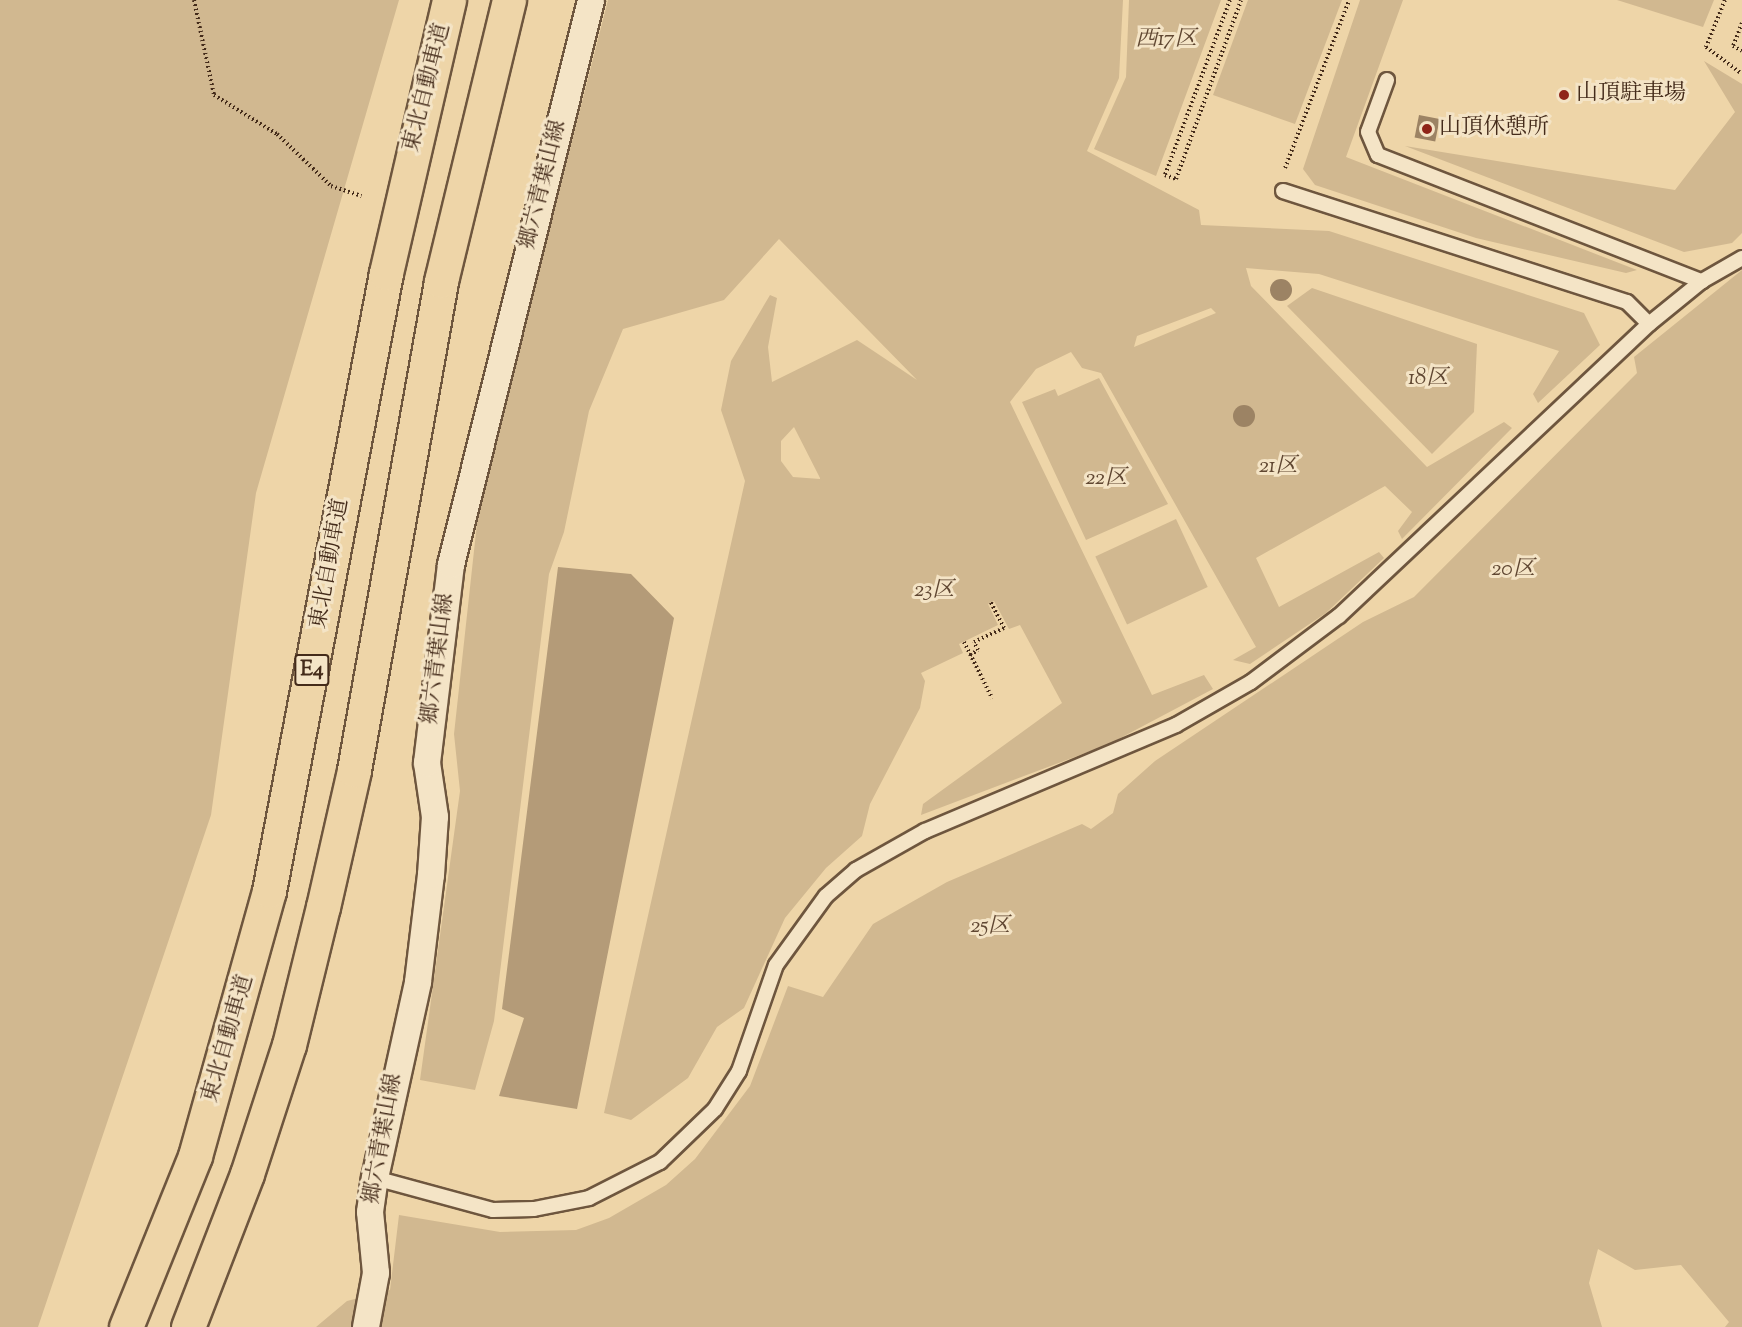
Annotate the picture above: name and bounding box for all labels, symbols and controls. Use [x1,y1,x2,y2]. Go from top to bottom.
street label: 東北自動車道 [399,21,457,155]
park label: 西17区 [1135,28,1197,54]
place label: 山頂駐車場 [1576,82,1686,108]
marker: 山頂駐車場 [1557,88,1571,102]
place label: 山頂休憩所 [1439,116,1549,142]
street label: 郷六青葉山線 [515,118,573,252]
marker: 山頂休憩所 [1420,122,1434,136]
park label: 18区 [1408,367,1448,393]
park label: 21区 [1259,455,1297,481]
park label: 22区 [1085,467,1127,493]
street label: 東北自動車道 [307,497,355,631]
park label: 20区 [1491,558,1535,584]
park label: 23区 [914,579,954,605]
street label: 郷六青葉山線 [418,592,460,726]
road number: E4 [294,652,330,688]
park label: 25区 [970,915,1010,941]
street label: 東北自動車道 [198,972,260,1106]
street label: 郷六青葉山線 [360,1072,408,1206]

